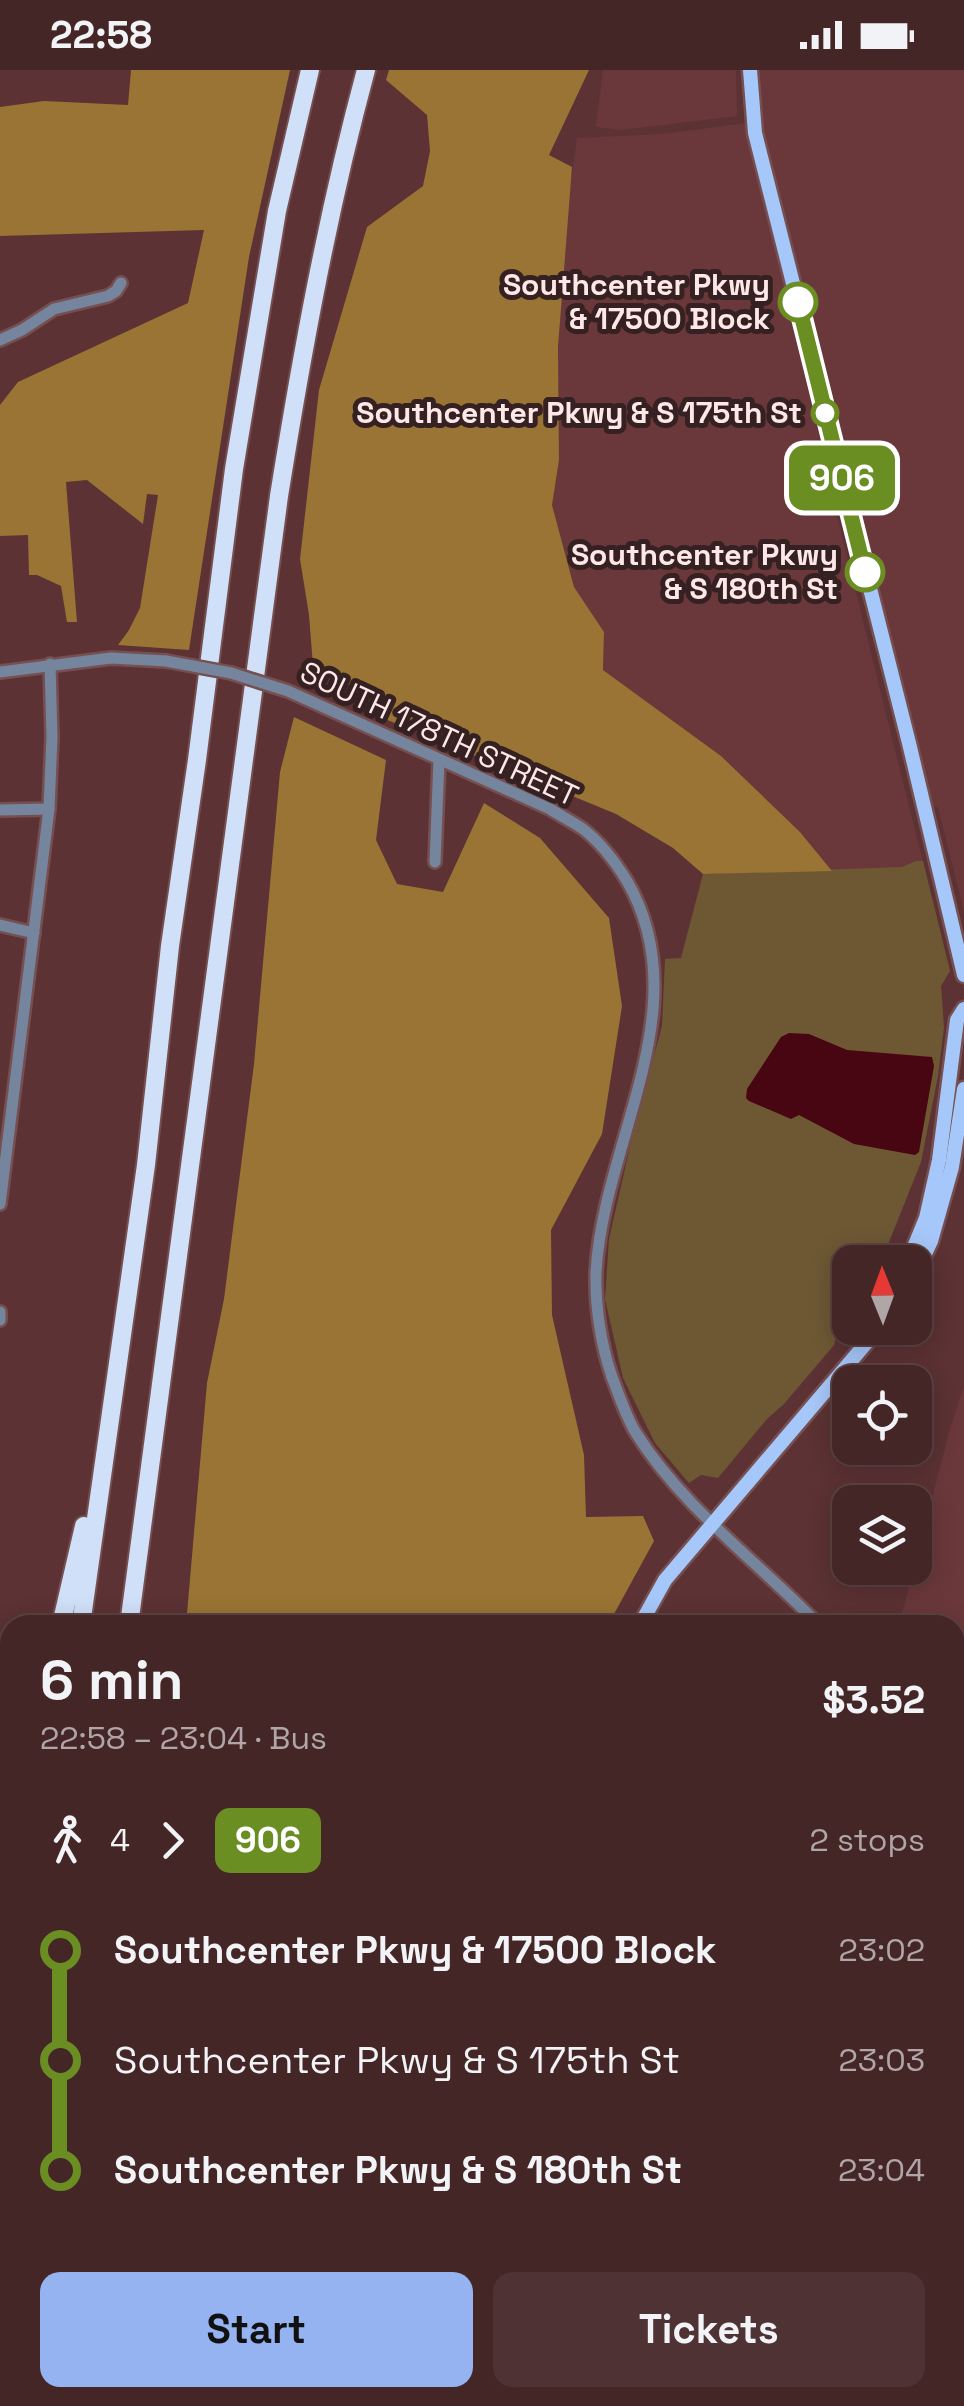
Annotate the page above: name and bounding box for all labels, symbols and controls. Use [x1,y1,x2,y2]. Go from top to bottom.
text: 22:58 [50,11,152,59]
place label: Southcenter Pkwy & 17500 Block [503,265,770,338]
marker: Southcenter Pkwy & 17500 Block [779,283,817,321]
place label: Southcenter Pkwy & S 175th St [356,393,802,432]
marker: Southcenter Pkwy & S 175th St [812,400,838,426]
line badge: 906 [784,446,900,510]
text: 906 [809,456,875,500]
place label: Southcenter Pkwy & S 180th St [571,535,838,608]
marker: Southcenter Pkwy & S 180th St [846,553,884,591]
street label: SOUTH 178TH STREET [294,652,584,815]
north arrow [832,1245,932,1345]
map controls [832,1245,932,1585]
button: locate [832,1365,932,1465]
button: layers [832,1485,932,1585]
text: 6 min [40,1645,183,1715]
text: $3.52 [822,1676,925,1724]
text: 22:58 – 23:04 · Bus [40,1718,327,1758]
icon: walk [40,1813,95,1868]
icon: forward [145,1813,200,1868]
text: 906 [235,1818,301,1862]
text: 4 [110,1820,130,1860]
text: 2 stops [810,1820,925,1860]
text: Southcenter Pkwy & 17500 Block [114,1926,716,1974]
text: 23:02 [839,1930,925,1970]
text: Southcenter Pkwy & S 175th St [114,2036,680,2084]
text: 23:03 [839,2040,925,2080]
text: Southcenter Pkwy & S 180th St [114,2146,682,2194]
text: 23:04 [838,2150,925,2190]
button: Start [40,2272,473,2387]
button: Tickets [493,2272,925,2387]

